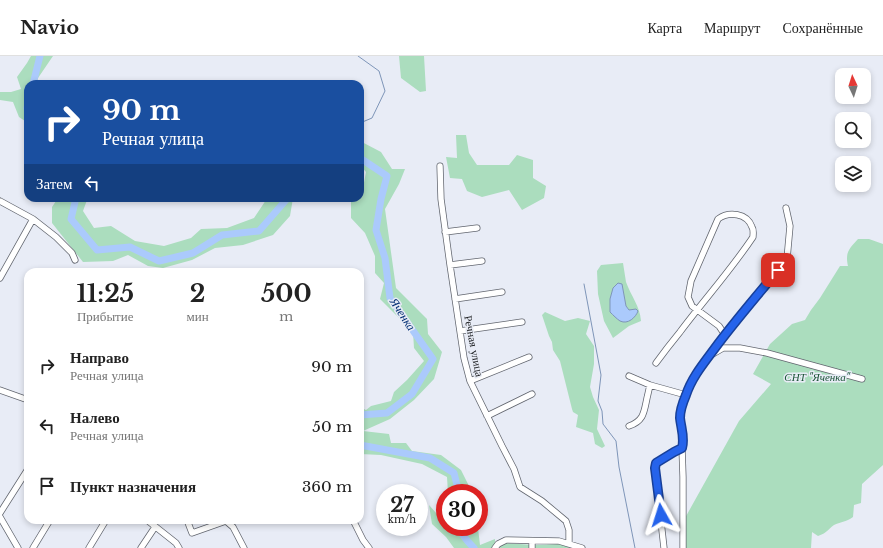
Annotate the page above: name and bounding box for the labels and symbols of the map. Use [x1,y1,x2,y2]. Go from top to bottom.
north arrow [835,68,871,104]
pin [761,253,795,287]
water label: Яченка [386,294,419,333]
street label: Речная улица [461,314,487,378]
park label: СНТ "Яченка" [784,370,851,384]
speed limit sign: 30 [436,484,488,536]
position arrow [640,494,682,536]

